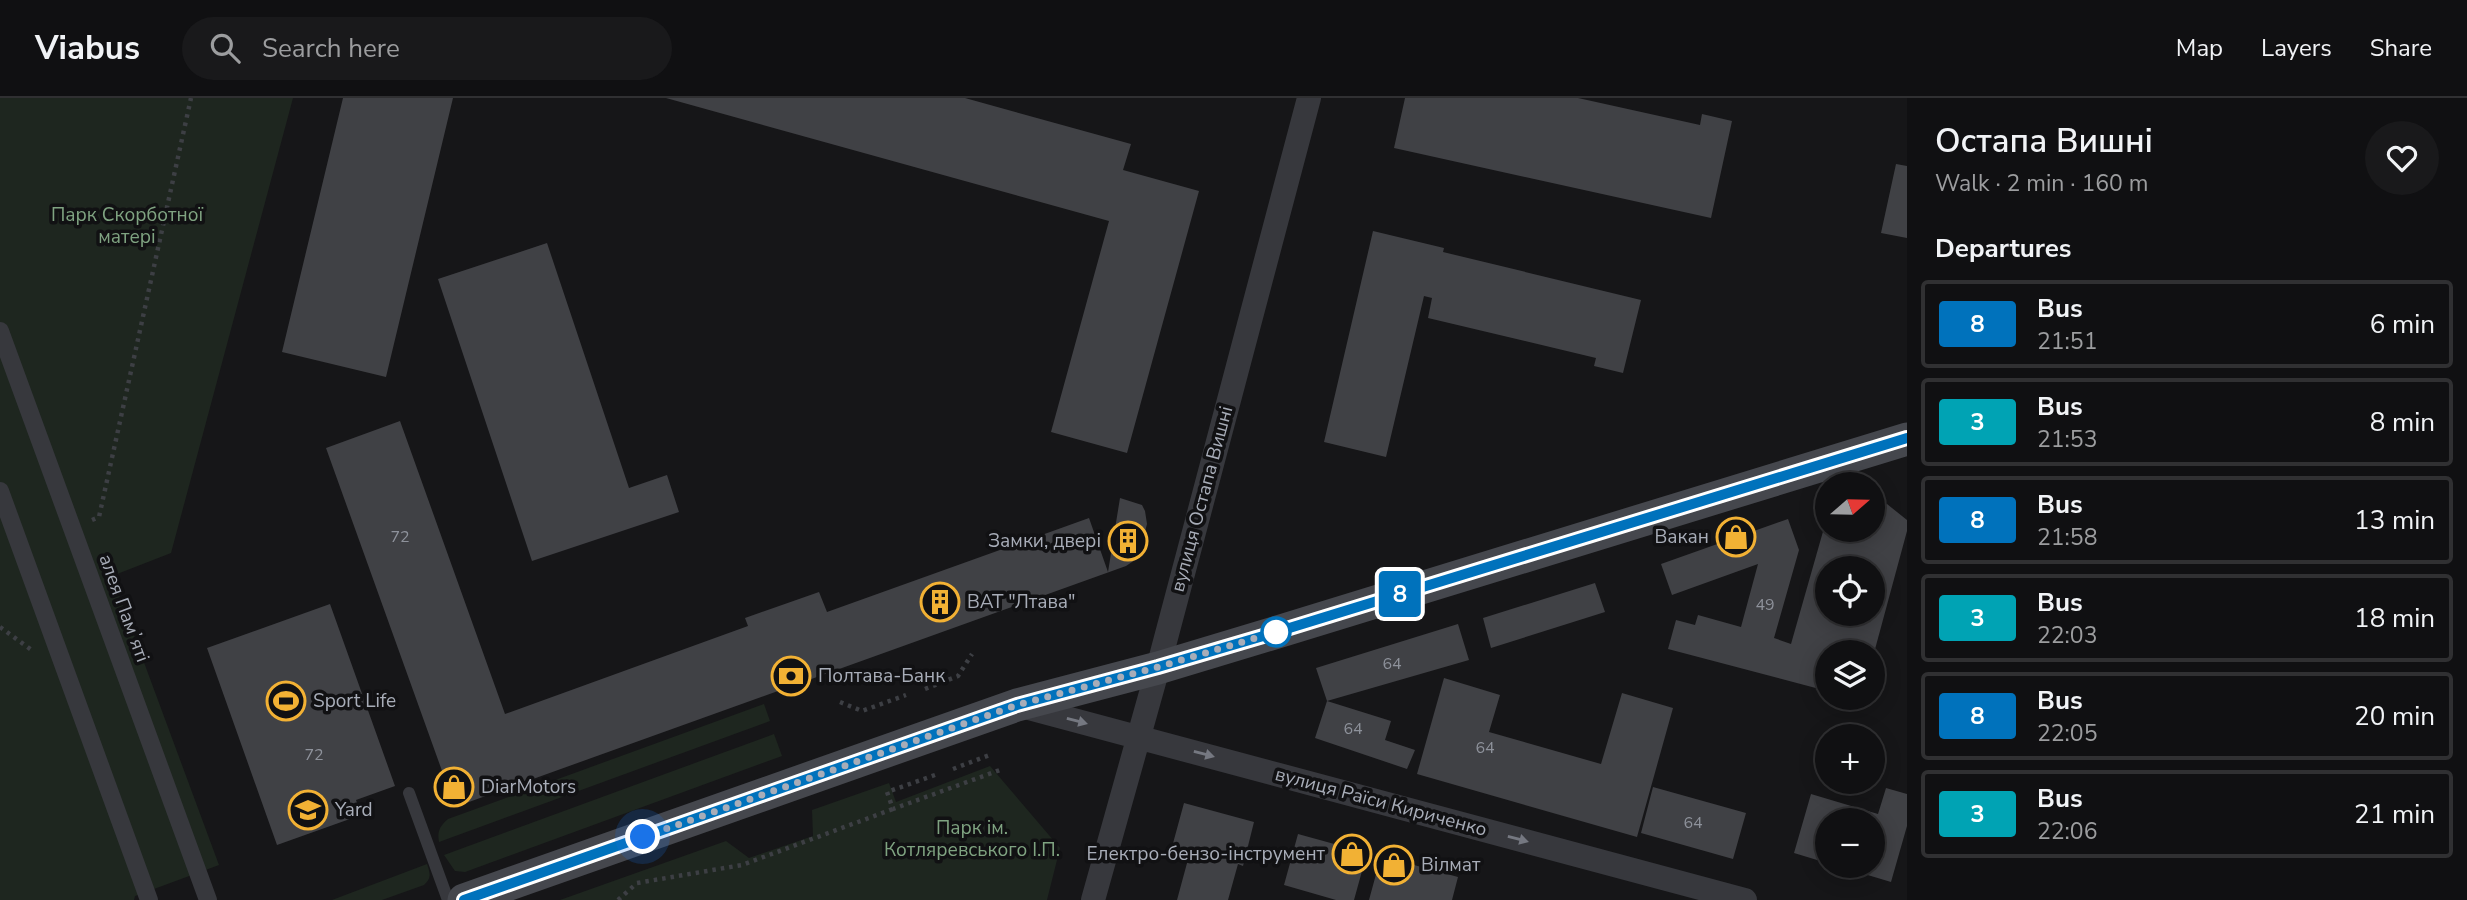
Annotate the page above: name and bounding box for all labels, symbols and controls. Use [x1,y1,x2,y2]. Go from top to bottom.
search box [182,17,672,80]
text: Viabus [35,26,140,71]
icon: search [206,29,244,67]
text: Search here [262,31,400,66]
text: Map [2176,32,2223,64]
text: Layers [2261,32,2332,64]
text: Share [2370,32,2432,64]
text: Остапа Вишні [1935,119,2153,164]
button: heart [2365,121,2439,195]
text: Walk · 2 min · 160 m [1935,168,2148,199]
park label: Парк Скорботної матері [51,202,203,250]
text: Departures [1935,231,2071,266]
text: Bus [2037,291,2083,326]
text: 6 min [2370,307,2435,342]
text: 8 [1970,308,1985,340]
text: 21:51 [2037,326,2097,357]
text: Bus [2037,389,2083,424]
street label: вулиця Остапа Вишні [1165,403,1239,595]
text: 8 min [2370,405,2435,440]
text: 3 [1970,406,1985,438]
text: 21:53 [2037,424,2097,455]
north arrow [1815,472,1885,542]
map controls [1815,472,1885,878]
text: Bus [2037,487,2083,522]
text: 13 min [2354,503,2435,538]
text: 8 [1970,504,1985,536]
shop icon: Вакан [1715,516,1757,558]
building icon: Замки, двері [1107,520,1149,562]
text: 21:58 [2037,522,2097,553]
place label: Вакан [1655,524,1709,550]
house number: 72 [390,526,410,548]
place label: Замки, двері [988,528,1101,554]
street label: алея Памʼяті [92,550,156,666]
button: locate [1815,556,1885,626]
line badge: 8 [1377,571,1423,617]
text: 8 [1393,578,1407,610]
building icon: ВАТ "Лтава" [919,581,961,623]
text: Bus [2037,585,2083,620]
place label: ВАТ "Лтава" [967,589,1076,615]
house number: 49 [1755,594,1775,616]
text: 18 min [2354,601,2435,636]
text: 3 [1970,602,1985,634]
unlabelled marker [1261,617,1291,647]
text: 22:03 [2037,620,2097,651]
button: layers [1815,640,1885,710]
house number: 64 [1382,653,1402,675]
bank icon: Полтава-Банк [770,655,812,697]
place label: Полтава-Банк [818,663,945,689]
sports icon: Sport Life [265,680,307,722]
text: Bus [2037,683,2083,718]
place label: Sport Life [313,688,396,714]
text: 20 min [2354,699,2435,734]
text: 8 [1970,700,1985,732]
one-way arrow [1067,716,1089,727]
house number: 64 [1343,718,1363,740]
text: 22:05 [2037,718,2097,749]
button: + [1815,724,1885,794]
house number: 64 [1475,737,1495,759]
house number: 72 [304,744,324,766]
one-way arrow [1194,750,1215,760]
street label: вулиця Раїси Кириченко [1272,761,1490,843]
shop icon: DiarMotors [433,766,475,808]
place label: DiarMotors [481,774,576,800]
text: Bus [2037,781,2083,816]
school or university icon: Yard [287,789,329,831]
place label: Yard [334,797,373,823]
text: 21 min [2354,797,2435,832]
text: 3 [1970,798,1985,830]
button: − [1815,808,1885,878]
house number: 64 [1683,812,1703,834]
park label: Парк ім. Котляревського І.П. [884,815,1060,863]
text: 22:06 [2037,816,2097,847]
your location [625,819,660,854]
shop icon: Електро-бензо-інструмент [1331,833,1373,875]
one-way arrow [1507,834,1529,845]
place label: Електро-бензо-інструмент [1087,841,1326,867]
shop icon: Вілмат [1373,844,1415,886]
place label: Вілмат [1421,852,1481,878]

